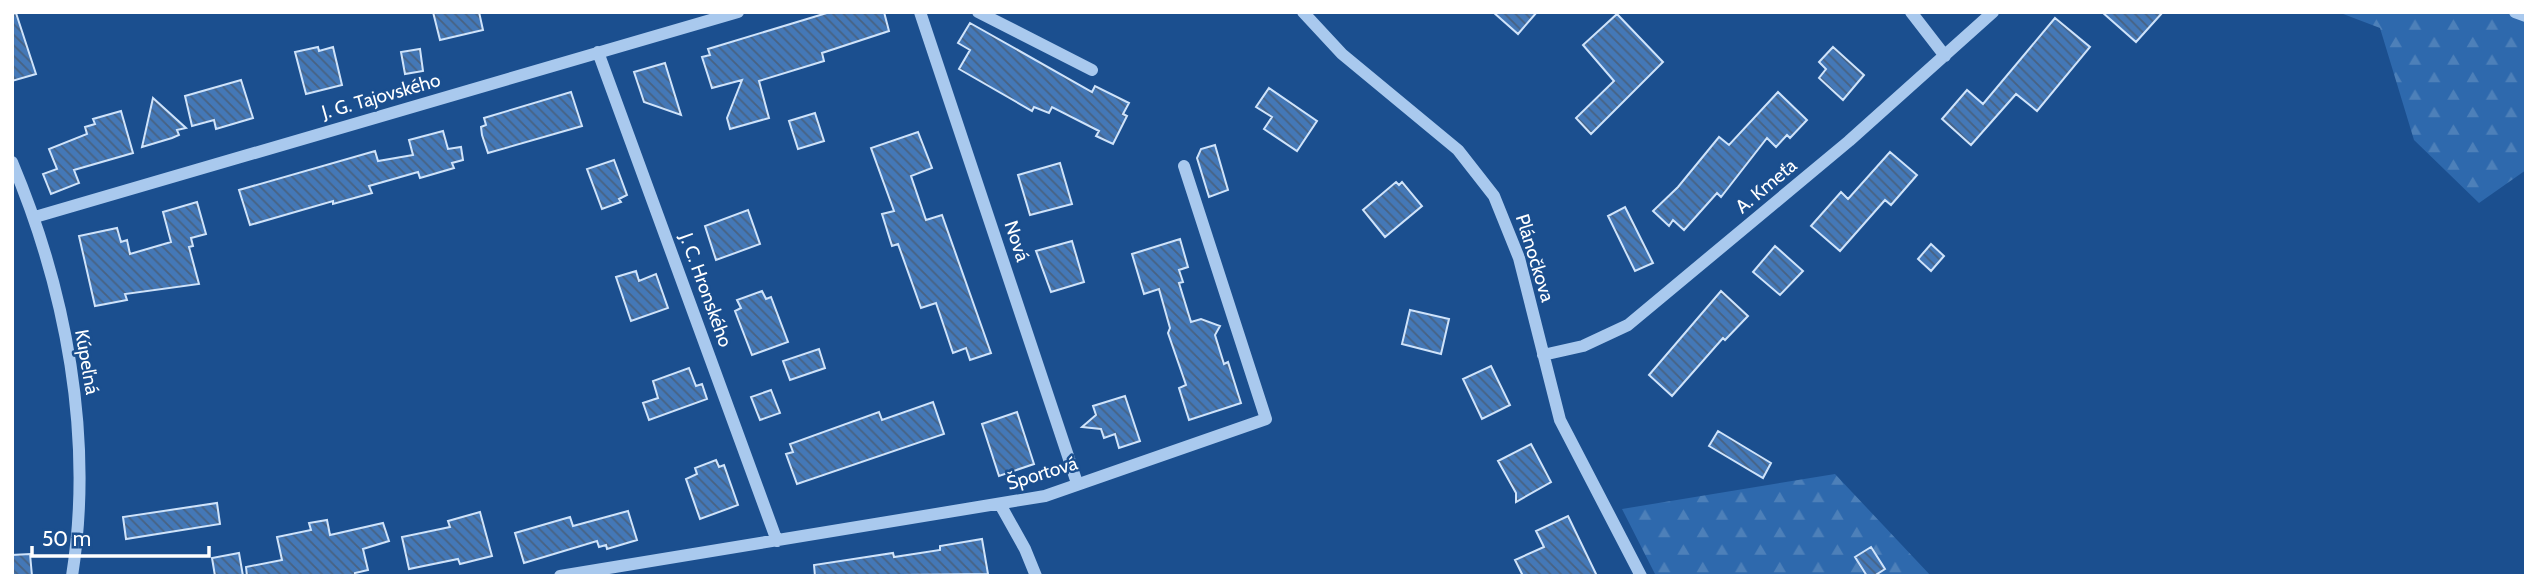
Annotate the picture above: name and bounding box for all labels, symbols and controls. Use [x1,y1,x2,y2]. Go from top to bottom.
street label: J. G. Tajovského [318,68,443,124]
street label: A. Kmeťa [1731,154,1801,218]
street label: Plánočkova [1511,211,1559,305]
street label: Nová [1000,218,1034,264]
street label: J. C. Hronského [674,229,737,350]
street label: Kúpeľná [70,328,104,396]
street label: Športová [1003,450,1080,495]
scale bar [32,514,208,558]
text: 50 m [42,526,91,551]

